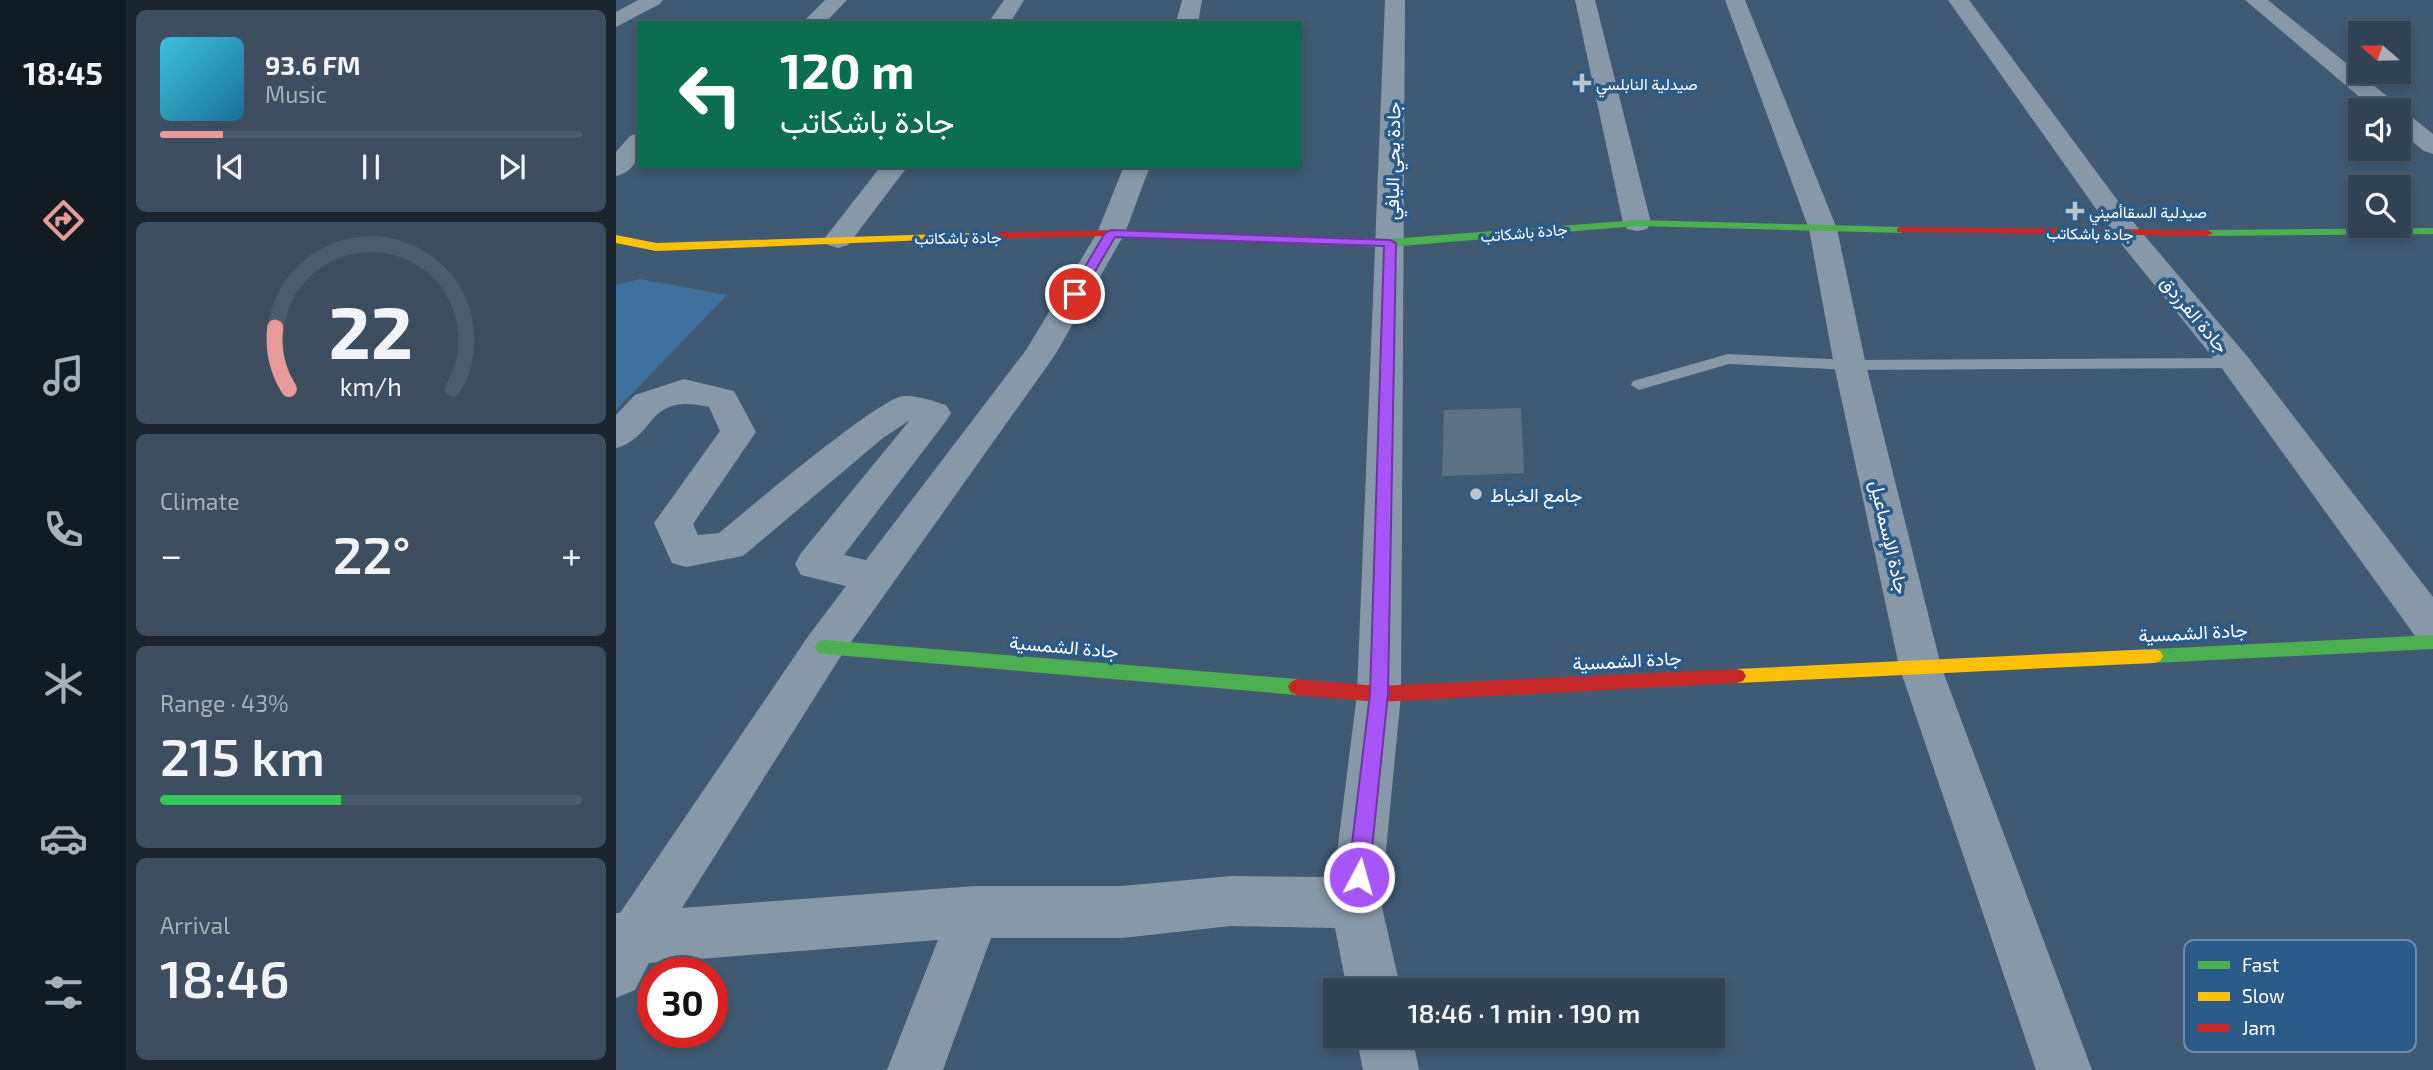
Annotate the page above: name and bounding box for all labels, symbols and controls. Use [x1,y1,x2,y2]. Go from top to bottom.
north arrow [2348,21,2412,84]
map controls [2348,21,2411,238]
text: 120 m [780,40,914,99]
text: 93.6 FM [265,49,361,80]
icon: left [665,49,756,140]
text: 18:45 [23,53,103,91]
place label: صيدلية النابلسي [1596,74,1698,98]
marker: صيدلية النابلسي [1574,75,1590,91]
text: Music [265,80,327,108]
button: sound [2348,98,2411,161]
text: جادة باشكاتب [780,101,954,139]
street label: جادة يحي اليافي [1379,102,1410,220]
icon: previous [211,148,249,186]
icon: pause [352,148,390,186]
icon: next [493,148,531,186]
button: search [2348,175,2411,238]
icon: directions [39,196,88,245]
place label: صيدلية السقاأميني [2089,202,2207,226]
marker: صيدلية السقاأميني [2067,203,2083,219]
street label: جادة باشكاتب [1480,219,1569,246]
street label: جادة باشكاتب [2046,223,2134,244]
street label: جادة باشكاتب [914,227,1002,248]
pin [1045,264,1105,324]
street label: جادة الفرزدق [2155,271,2234,358]
icon: arrive [1056,275,1094,313]
text: 22 [329,286,413,374]
icon: music [39,351,88,400]
text: km/h [340,371,402,401]
street label: جادة الإسماعيل [1864,478,1914,597]
place label: جامع الخياط [1490,483,1582,509]
marker: جامع الخياط [1468,486,1484,502]
text: Climate [160,487,240,515]
icon: phone [39,505,88,554]
text: 22° [333,522,411,584]
text: − [160,531,182,577]
text: + [561,531,582,577]
street label: جادة الشمسية [2138,618,2248,647]
street label: جادة الشمسية [1008,630,1120,663]
street label: جادة الشمسية [1572,646,1682,675]
icon: climate [39,659,88,708]
text: Range · 43% [160,689,288,717]
text: 215 km [160,724,325,786]
icon: car [39,814,88,863]
position arrow [1322,840,1396,914]
text: Arrival [160,911,230,939]
legend [2184,940,2416,1052]
text: 18:46 [160,946,290,1008]
text: Fast [2242,953,2279,976]
speed limit sign: 30 [637,957,728,1048]
icon: filters [39,968,88,1017]
text: Slow [2242,984,2285,1007]
text: 18:46 · 1 min · 190 m [1408,997,1640,1028]
text: Jam [2242,1016,2276,1039]

